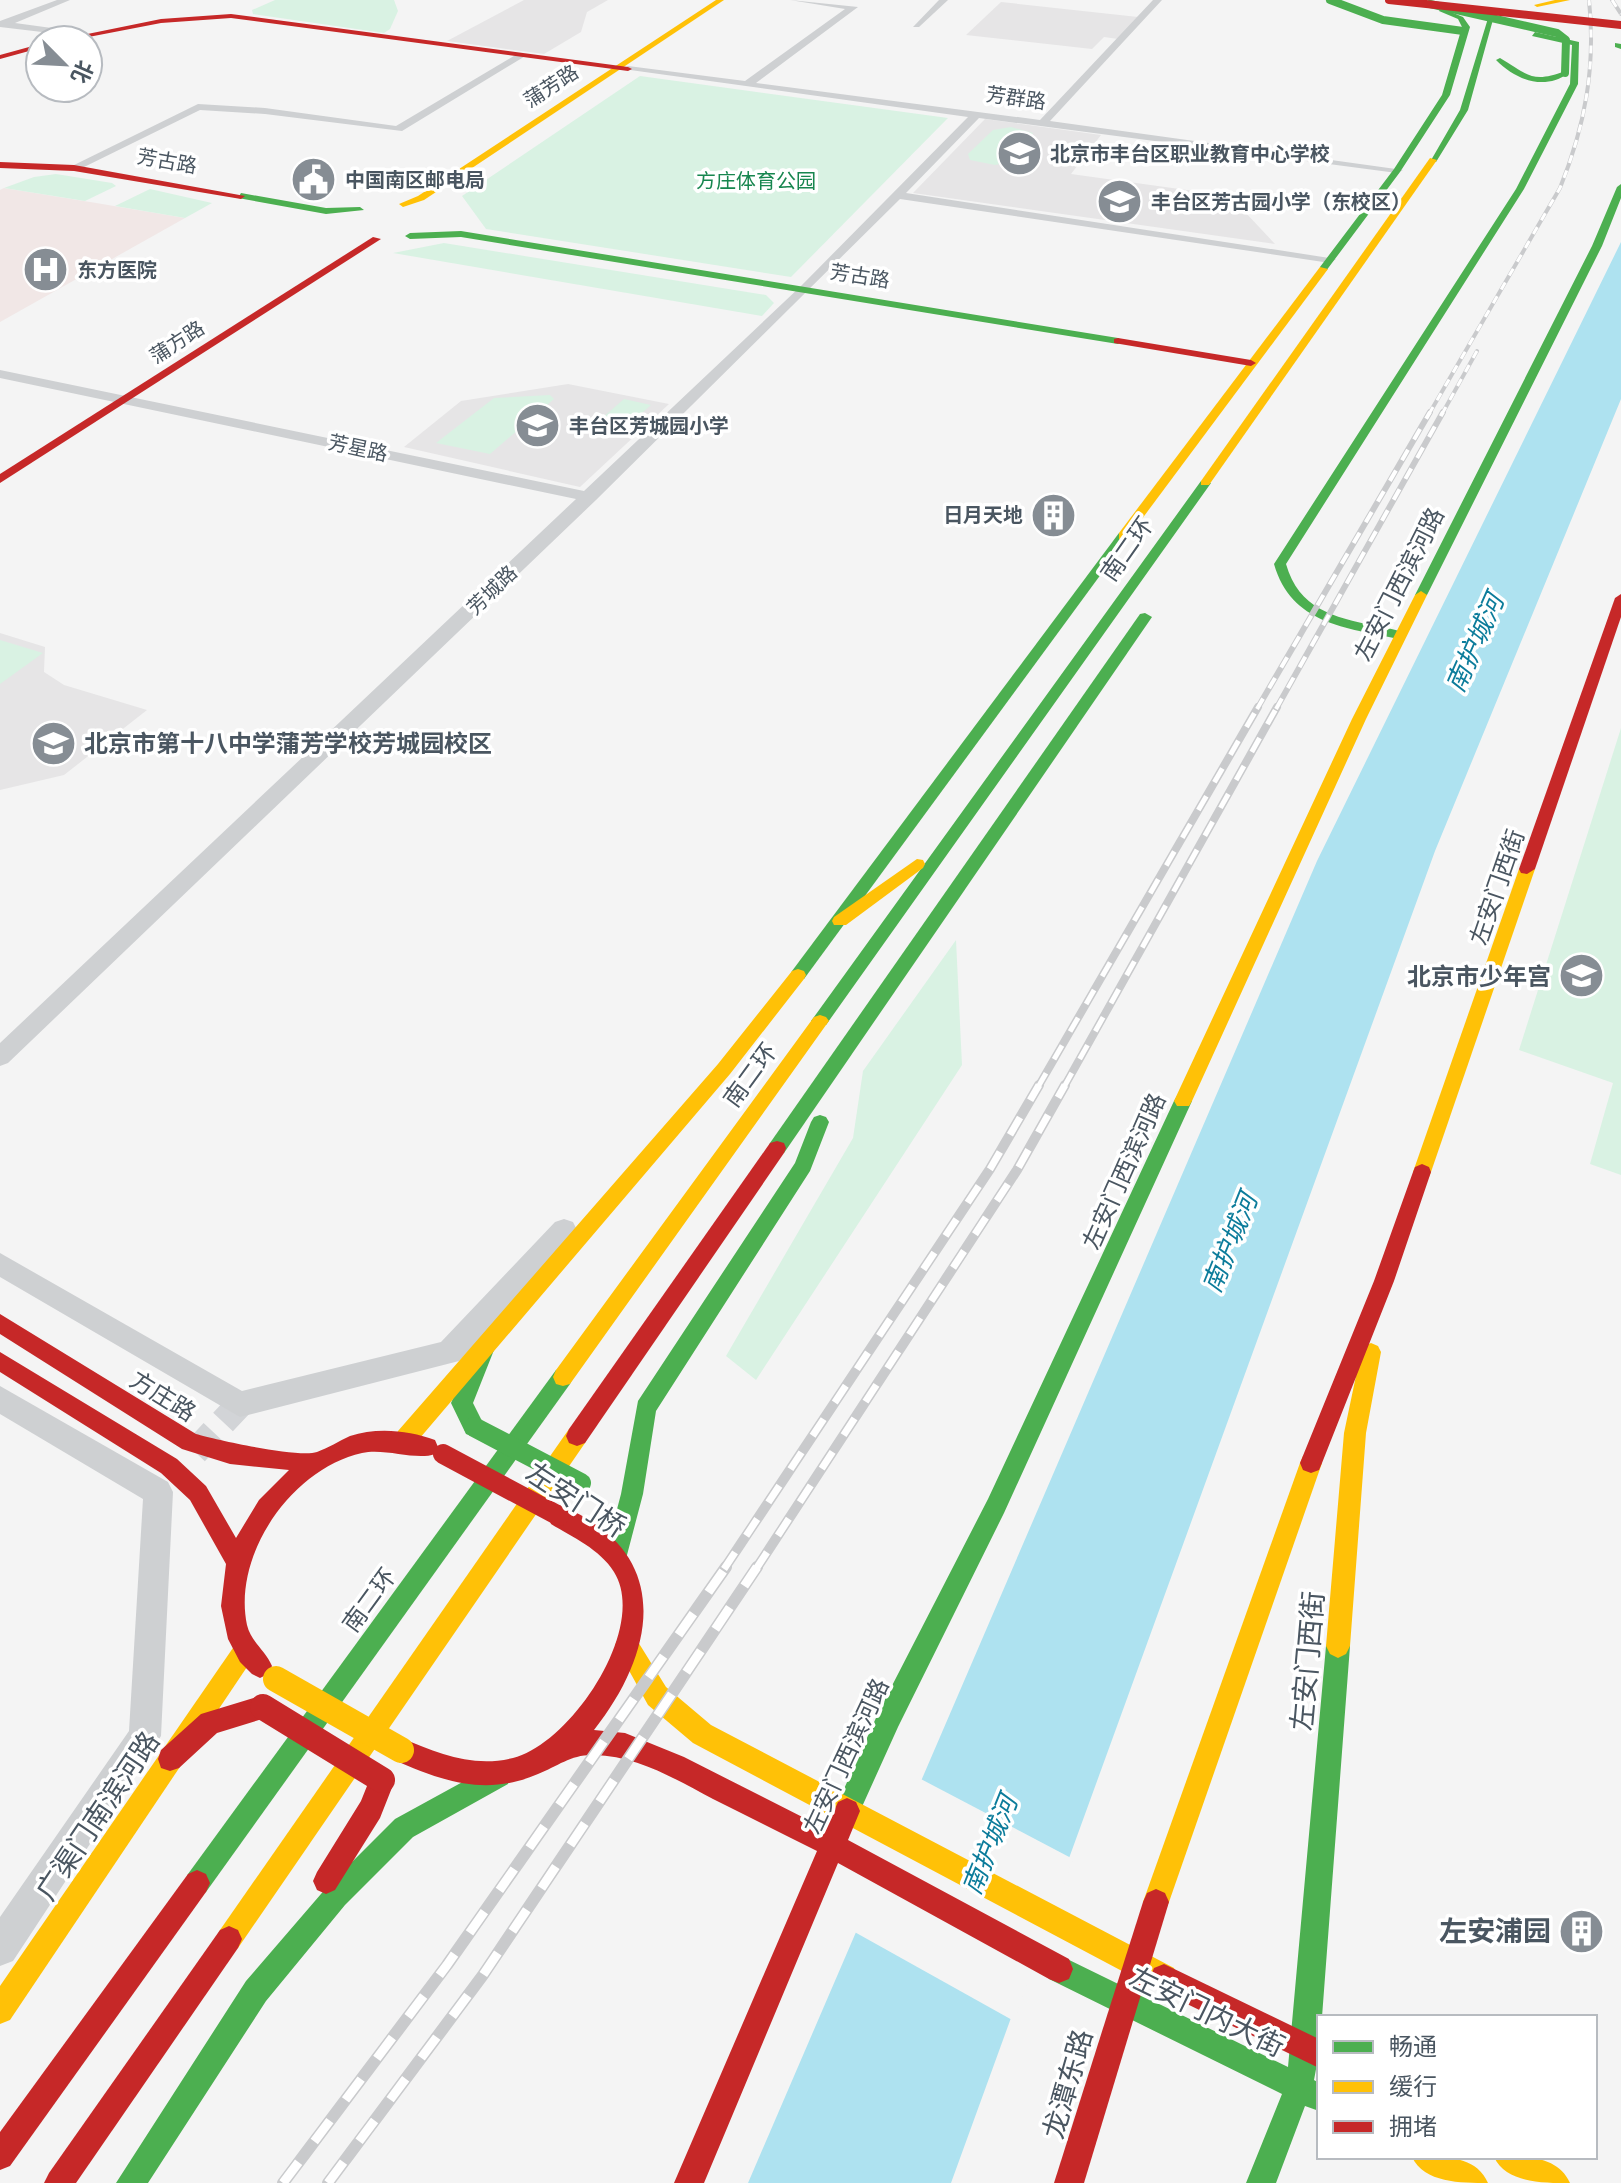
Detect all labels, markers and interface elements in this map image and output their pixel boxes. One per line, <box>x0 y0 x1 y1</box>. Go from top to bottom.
north arrow <box>24 24 104 104</box>
text: 北 <box>66 57 99 87</box>
street label: 蒲芳路 <box>519 60 583 112</box>
street label: 芳群路 <box>985 82 1047 114</box>
school or university icon: 北京市丰台区职业教育中心学校 <box>995 130 1043 178</box>
place label: 北京市丰台区职业教育中心学校 <box>1050 142 1330 166</box>
street label: 芳古路 <box>135 144 199 178</box>
public building icon: 中国南区邮电局 <box>290 156 338 204</box>
place label: 中国南区邮电局 <box>345 168 485 192</box>
park label: 方庄体育公园 <box>696 169 816 193</box>
school or university icon: 丰台区芳古园小学（东校区） <box>1096 178 1144 226</box>
place label: 丰台区芳古园小学（东校区） <box>1151 190 1411 214</box>
hospital icon: 东方医院 <box>22 246 70 294</box>
place label: 东方医院 <box>77 258 157 282</box>
street label: 芳古路 <box>828 259 892 293</box>
street label: 蒲方路 <box>145 316 209 368</box>
school or university icon: 丰台区芳城园小学 <box>514 402 562 450</box>
place label: 丰台区芳城园小学 <box>569 414 729 438</box>
street label: 芳星路 <box>326 430 390 466</box>
building icon: 日月天地 <box>1030 491 1078 539</box>
place label: 日月天地 <box>943 503 1023 527</box>
street label: 左安门西滨河路 <box>1348 503 1450 665</box>
street label: 南二环 <box>1094 511 1160 587</box>
street label: 芳城路 <box>462 561 522 619</box>
water label: 南护城河 <box>1440 585 1512 697</box>
school or university icon: 北京市第十八中学蒲芳学校芳城园校区 <box>29 719 77 767</box>
place label: 北京市第十八中学蒲芳学校芳城园校区 <box>84 729 492 758</box>
street label: 左安门西街 <box>1464 826 1530 948</box>
school or university icon: 北京市少年宫 <box>1558 952 1606 1000</box>
place label: 北京市少年宫 <box>1407 962 1551 991</box>
street label: 南二环 <box>717 1037 783 1113</box>
street label: 左安门西滨河路 <box>1077 1088 1171 1254</box>
water label: 南护城河 <box>1197 1185 1265 1297</box>
street label: 方庄路 <box>125 1365 201 1427</box>
street label: 左安门桥 <box>520 1456 632 1544</box>
street label: 南二环 <box>336 1562 402 1638</box>
street label: 左安门西街 <box>1285 1590 1331 1732</box>
street label: 左安门西滨河路 <box>797 1674 895 1838</box>
street label: 广渠门南滨河路 <box>30 1726 166 1906</box>
water label: 南护城河 <box>957 1787 1025 1899</box>
building icon: 左安浦园 <box>1558 1907 1606 1955</box>
place label: 左安浦园 <box>1439 1915 1551 1948</box>
street label: 左安门内大街 <box>1124 1960 1290 2064</box>
legend <box>1317 2015 1597 2159</box>
street label: 龙潭东路 <box>1037 2026 1099 2142</box>
text: 畅通 <box>1389 2032 1437 2061</box>
text: 缓行 <box>1389 2072 1437 2101</box>
text: 拥堵 <box>1389 2112 1437 2141</box>

